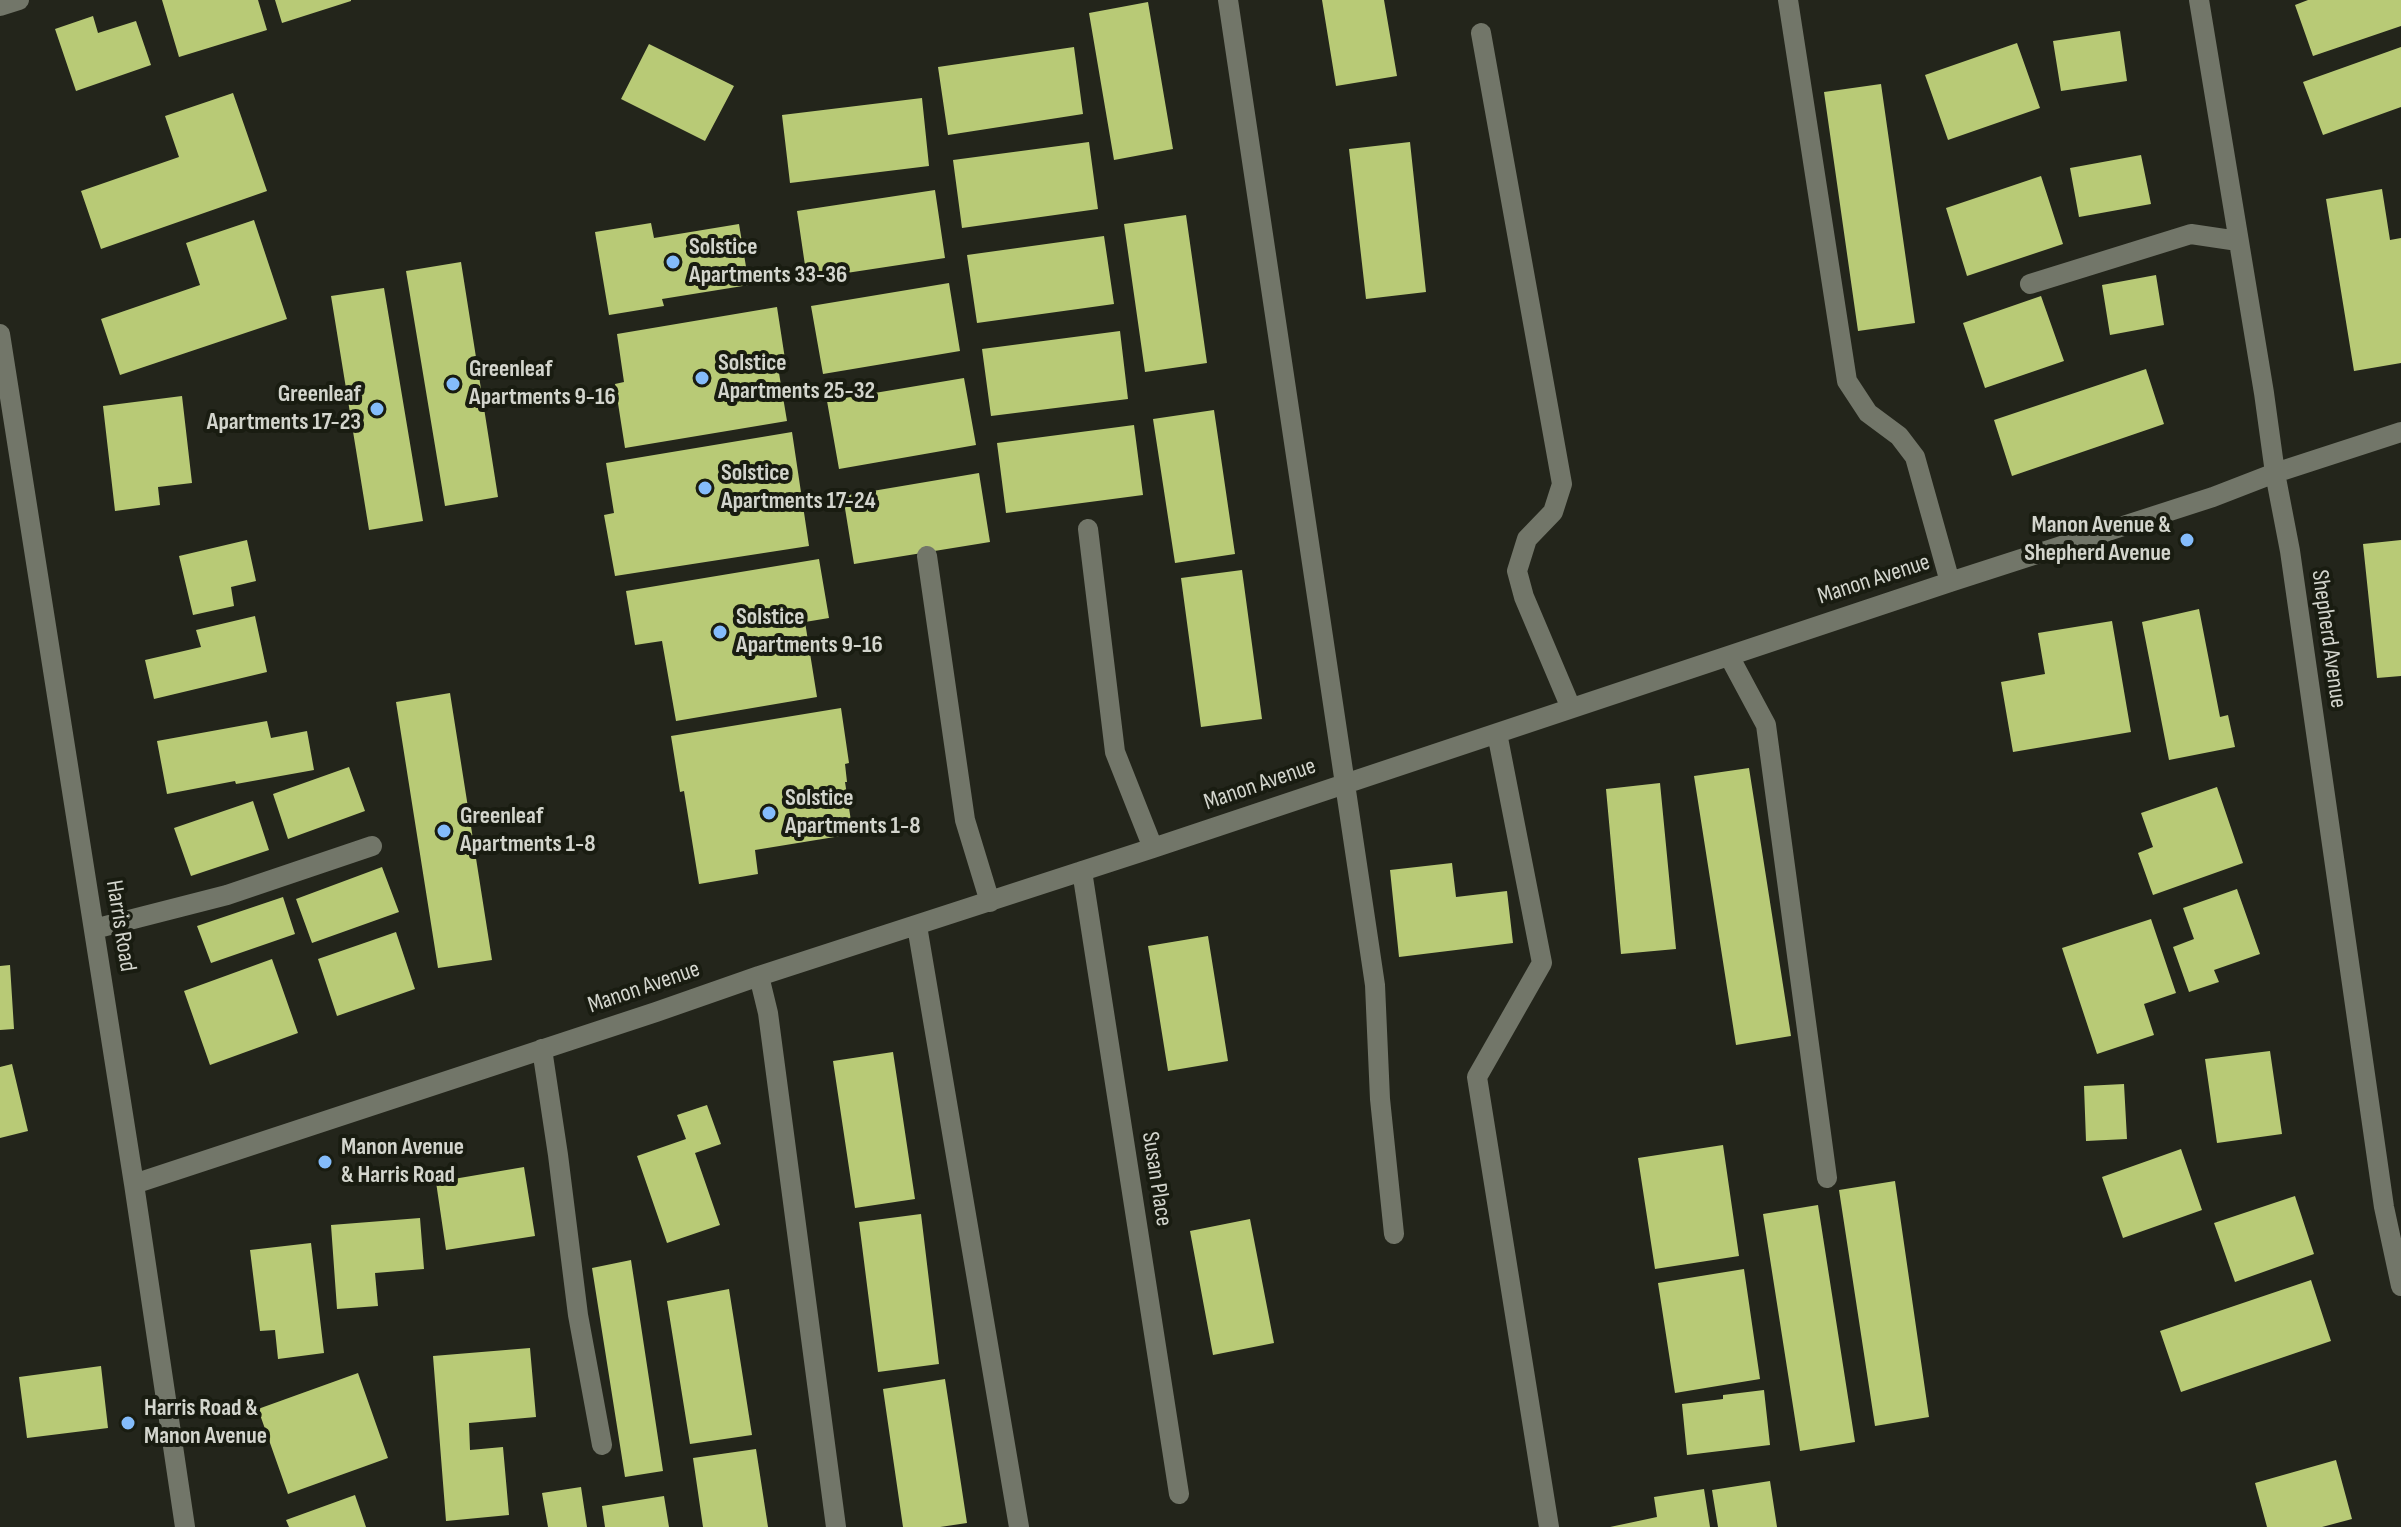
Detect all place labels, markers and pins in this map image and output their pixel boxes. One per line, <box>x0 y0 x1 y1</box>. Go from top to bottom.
place label: Solstice Apartments 33-36 <box>689 234 847 290</box>
marker: Solstice Apartments 33-36 <box>664 253 682 271</box>
place label: Solstice Apartments 25-32 <box>718 350 875 406</box>
place label: Greenleaf Apartments 9-16 <box>469 356 616 412</box>
marker: Solstice Apartments 25-32 <box>693 369 711 387</box>
marker: Greenleaf Apartments 9-16 <box>444 375 462 393</box>
place label: Greenleaf Apartments 17-23 <box>207 381 361 437</box>
marker: Greenleaf Apartments 17-23 <box>368 400 386 418</box>
place label: Solstice Apartments 17-24 <box>721 460 876 516</box>
marker: Solstice Apartments 17-24 <box>696 479 714 497</box>
place label: Manon Avenue & Shepherd Avenue <box>2024 512 2171 568</box>
marker: Manon Avenue & Shepherd Avenue <box>2178 531 2196 549</box>
place label: Solstice Apartments 9-16 <box>736 604 883 660</box>
marker: Solstice Apartments 9-16 <box>711 623 729 641</box>
place label: Solstice Apartments 1-8 <box>785 785 920 841</box>
place label: Greenleaf Apartments 1-8 <box>460 803 595 859</box>
marker: Solstice Apartments 1-8 <box>760 804 778 822</box>
marker: Greenleaf Apartments 1-8 <box>435 822 453 840</box>
place label: Manon Avenue & Harris Road <box>341 1134 464 1190</box>
marker: Manon Avenue & Harris Road <box>316 1153 334 1171</box>
place label: Harris Road & Manon Avenue <box>144 1395 267 1451</box>
marker: Harris Road & Manon Avenue <box>119 1414 137 1432</box>

